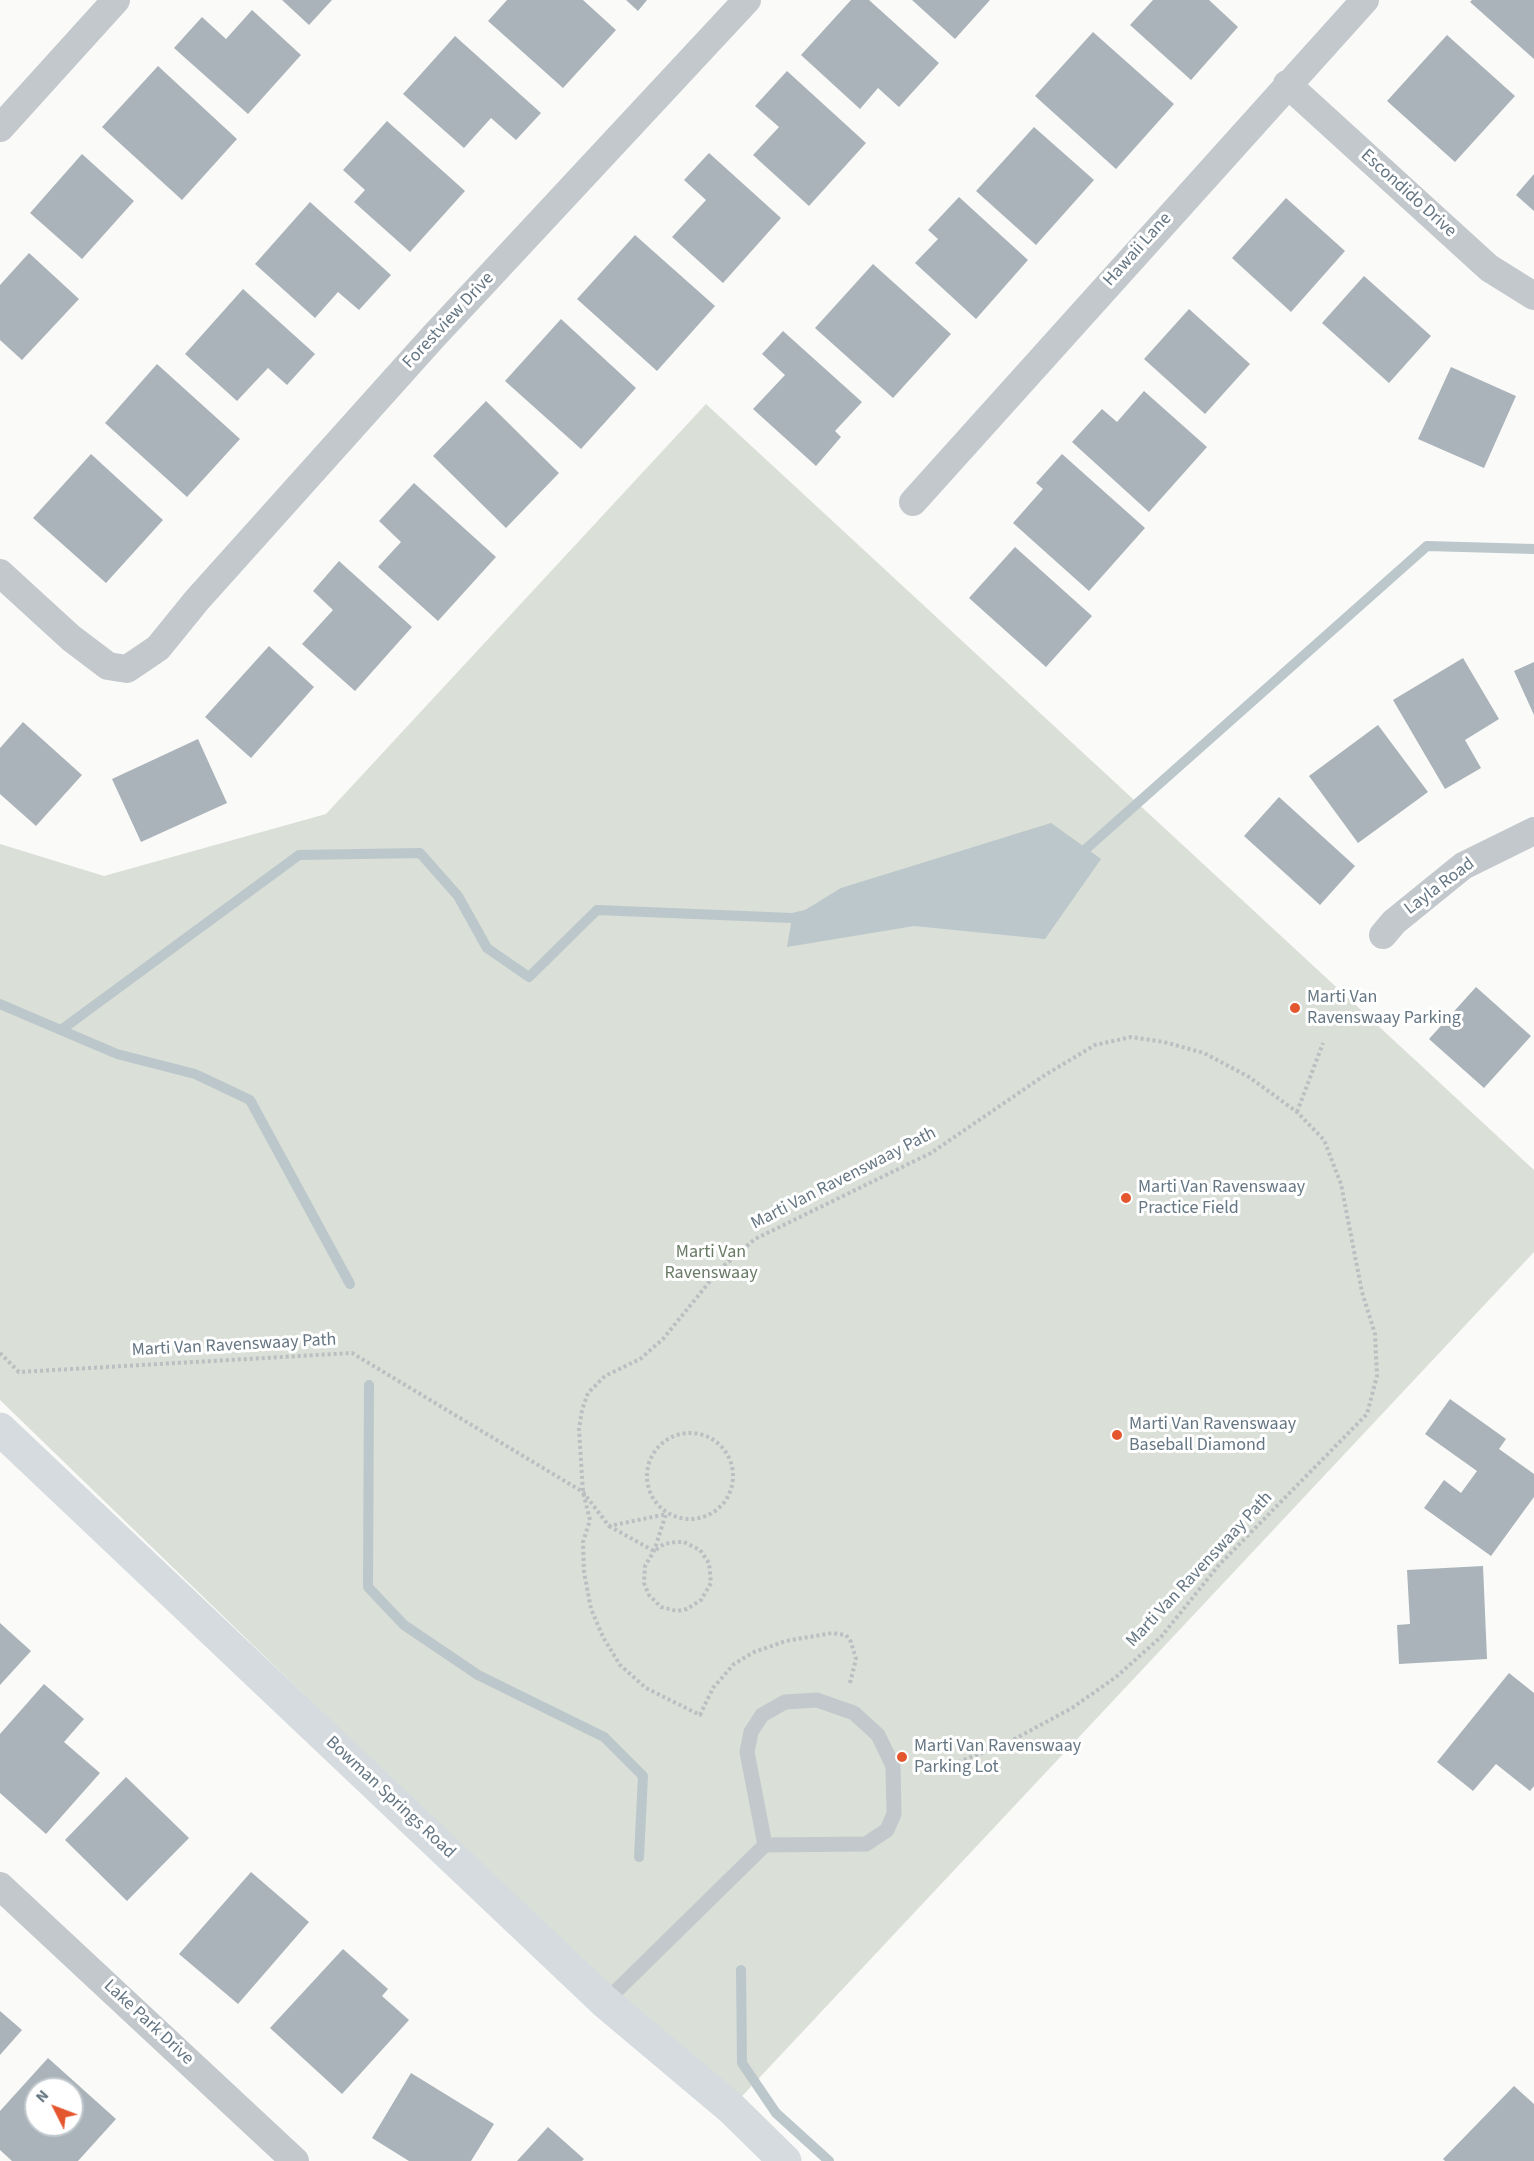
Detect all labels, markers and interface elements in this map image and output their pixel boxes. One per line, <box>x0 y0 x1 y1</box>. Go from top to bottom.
street label: Escondido Drive <box>1356 145 1460 243</box>
street label: Hawaii Lane <box>1099 209 1177 291</box>
street label: Forestview Drive <box>399 268 499 374</box>
street label: Layla Road <box>1401 854 1479 920</box>
place label: Marti Van Ravenswaay Parking <box>1307 987 1461 1030</box>
marker: Marti Van Ravenswaay Parking <box>1288 1001 1302 1015</box>
street label: Marti Van Ravenswaay Path <box>748 1123 940 1235</box>
place label: Marti Van Ravenswaay Practice Field <box>1138 1177 1305 1220</box>
marker: Marti Van Ravenswaay Practice Field <box>1119 1191 1133 1205</box>
park label: Marti Van Ravenswaay <box>664 1242 758 1284</box>
street label: Marti Van Ravenswaay Path <box>131 1330 337 1362</box>
place label: Marti Van Ravenswaay Baseball Diamond <box>1129 1414 1296 1456</box>
marker: Marti Van Ravenswaay Baseball Diamond <box>1110 1428 1124 1442</box>
street label: Marti Van Ravenswaay Path <box>1122 1488 1278 1652</box>
street label: Bowman Springs Road <box>321 1732 459 1864</box>
place label: Marti Van Ravenswaay Parking Lot <box>914 1736 1081 1778</box>
marker: Marti Van Ravenswaay Parking Lot <box>895 1750 909 1764</box>
street label: Lake Park Drive <box>99 1976 197 2070</box>
north arrow <box>24 2077 84 2137</box>
text: N <box>30 2085 54 2108</box>

